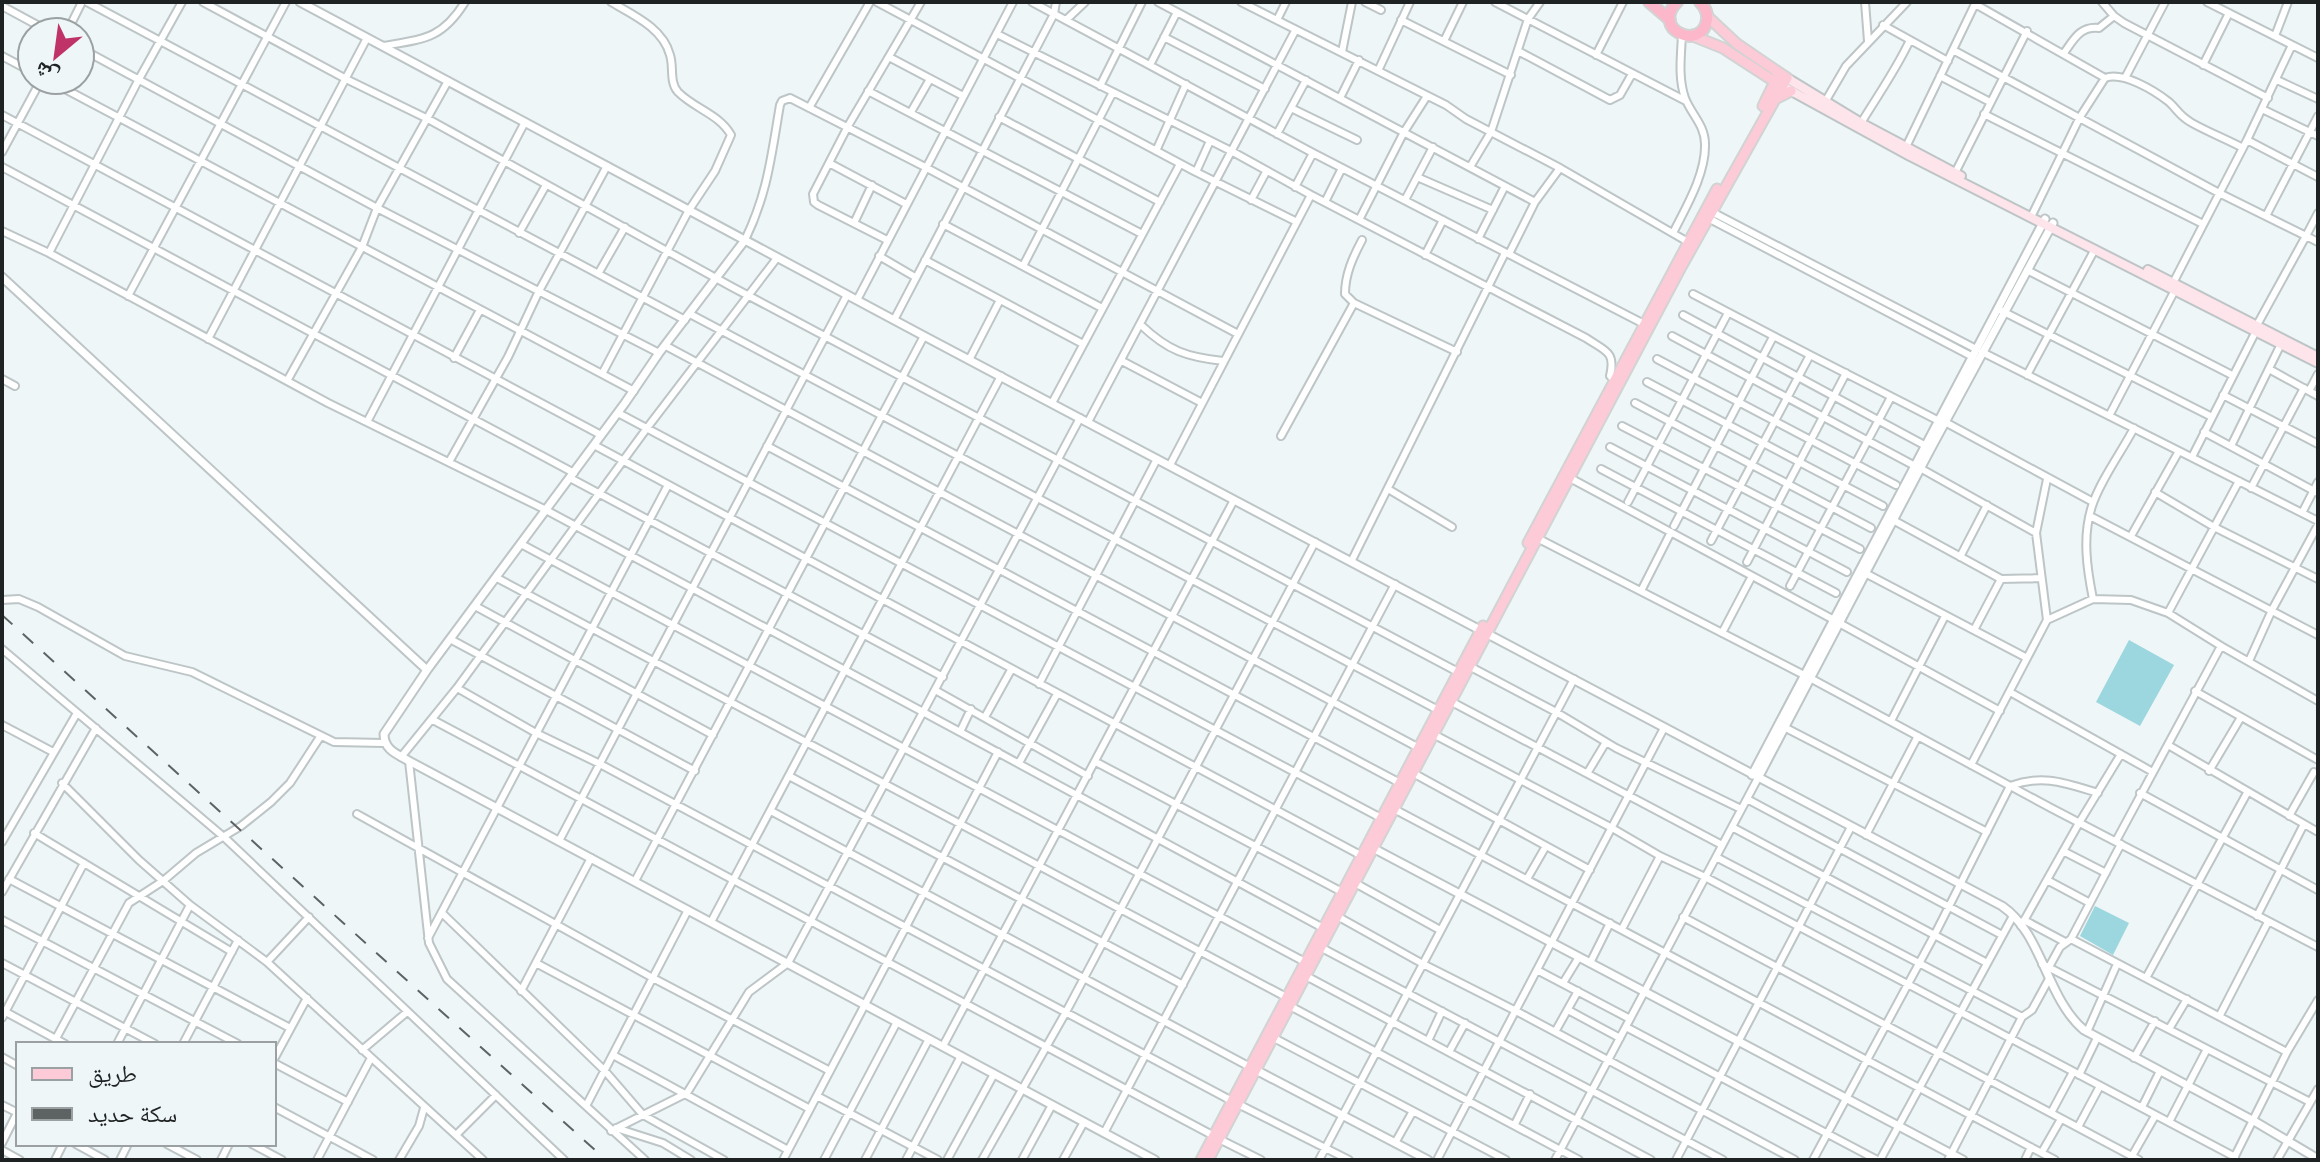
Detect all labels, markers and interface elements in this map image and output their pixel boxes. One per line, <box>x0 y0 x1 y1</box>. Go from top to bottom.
north arrow <box>16 16 96 96</box>
text: ش <box>30 56 63 91</box>
legend <box>16 1042 276 1146</box>
text: طريق <box>88 1059 137 1089</box>
text: سكة حديد <box>88 1099 177 1129</box>

